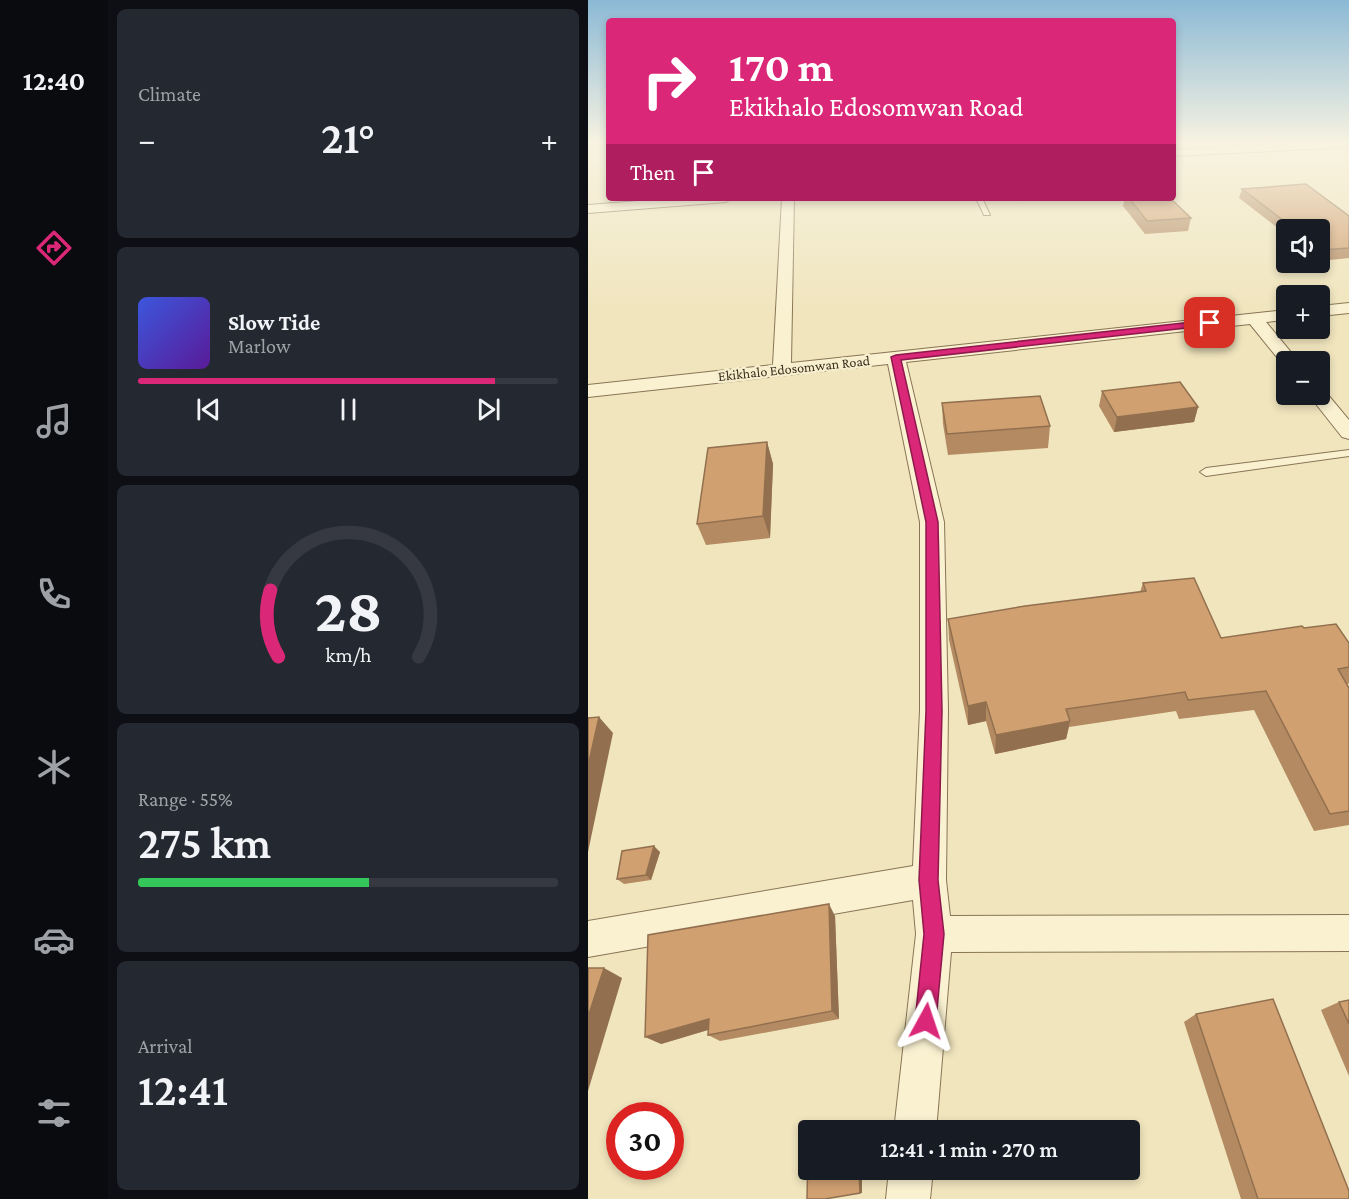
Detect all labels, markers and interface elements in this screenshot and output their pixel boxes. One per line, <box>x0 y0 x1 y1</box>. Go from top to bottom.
icon: right <box>630 42 708 120</box>
text: 170 m <box>729 43 834 90</box>
text: 12:40 <box>23 66 85 96</box>
text: Climate <box>138 83 201 105</box>
text: Ekikhalo Edosomwan Road <box>729 92 1023 122</box>
text: 21° <box>321 113 375 163</box>
text: − <box>138 121 155 158</box>
text: + <box>541 121 558 158</box>
icon: arrive <box>687 156 720 189</box>
text: Then <box>630 160 675 185</box>
map controls <box>1276 219 1330 405</box>
button: sound <box>1276 219 1330 273</box>
icon: directions <box>33 227 75 269</box>
button: + <box>1276 285 1330 339</box>
pin <box>1184 297 1235 348</box>
icon: arrive <box>1193 306 1226 339</box>
text: Slow Tide <box>228 310 320 335</box>
text: Marlow <box>228 335 291 357</box>
button: − <box>1276 351 1330 405</box>
street label: Ekikhalo Edosomwan Road <box>717 352 871 384</box>
icon: previous <box>192 393 225 426</box>
icon: pause <box>332 393 365 426</box>
icon: next <box>472 393 505 426</box>
icon: music <box>33 400 75 442</box>
icon: phone <box>33 573 75 615</box>
text: 28 <box>314 575 382 644</box>
text: km/h <box>325 643 372 667</box>
icon: climate <box>33 746 75 788</box>
text: Range · 55% <box>138 788 233 810</box>
text: 275 km <box>138 818 271 868</box>
icon: car <box>33 919 75 961</box>
position arrow <box>894 989 958 1053</box>
text: Arrival <box>138 1035 192 1057</box>
text: 12:41 <box>138 1065 228 1115</box>
icon: filters <box>33 1092 75 1134</box>
speed limit sign: 30 <box>606 1102 684 1180</box>
text: 12:41 · 1 min · 270 m <box>880 1137 1058 1162</box>

